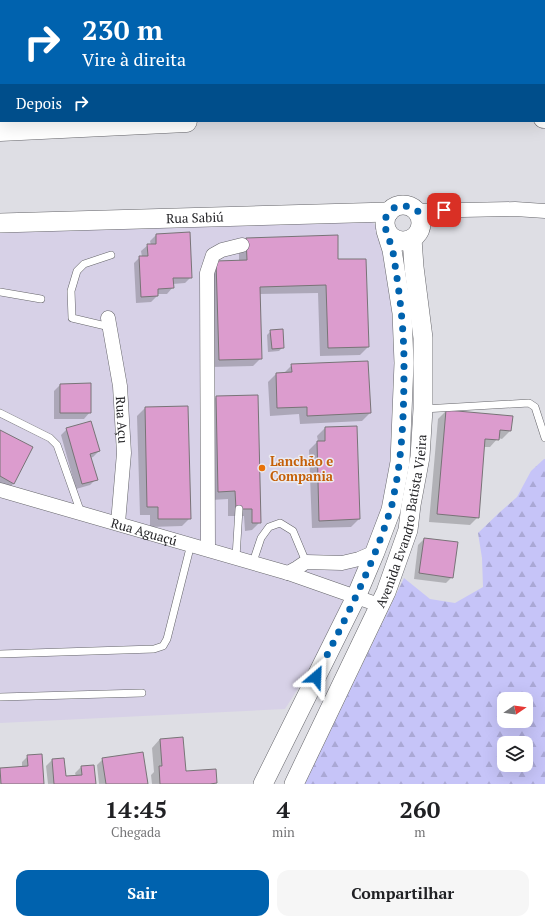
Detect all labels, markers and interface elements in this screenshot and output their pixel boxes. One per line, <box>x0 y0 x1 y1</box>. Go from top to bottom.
text: 230 m <box>82 11 163 48</box>
icon: right <box>16 16 68 68</box>
text: Vire à direita <box>82 47 186 71</box>
icon: right <box>70 92 92 114</box>
text: Depois <box>16 93 62 113</box>
pin <box>427 193 461 227</box>
icon: arrive <box>433 199 455 221</box>
street label: Rua Sabiú <box>166 208 224 227</box>
street label: Rua Açu <box>112 396 132 445</box>
street label: Avenida Evandro Batista Vieira <box>371 433 430 611</box>
place label: Lanchão e Compania <box>270 452 334 485</box>
marker: Lanchão e Compania <box>257 463 267 473</box>
street label: Rua Aguaçú <box>109 513 180 550</box>
position arrow <box>295 656 337 698</box>
north arrow <box>497 692 533 728</box>
map controls <box>497 692 533 772</box>
button: layers <box>497 736 533 772</box>
text: 14:45 <box>105 793 167 825</box>
text: 4 <box>277 793 290 825</box>
text: 260 <box>400 793 440 825</box>
text: Chegada <box>111 823 161 841</box>
text: min <box>272 823 295 841</box>
text: m <box>414 823 426 841</box>
button: Sair <box>16 870 269 916</box>
button: Compartilhar <box>277 870 529 916</box>

